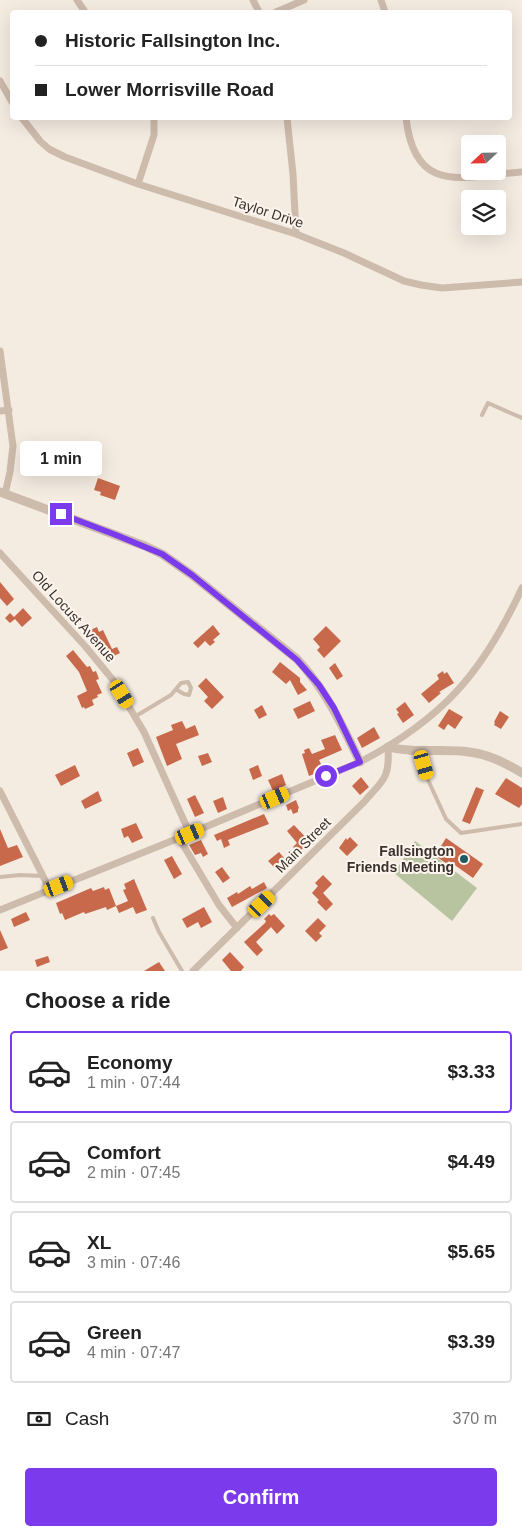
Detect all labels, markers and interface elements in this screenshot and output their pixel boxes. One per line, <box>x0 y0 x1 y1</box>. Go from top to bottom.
text: Historic Fallsington Inc. <box>65 30 280 51</box>
text: Lower Morrisville Road <box>65 79 274 100</box>
north arrow <box>461 135 506 180</box>
map controls <box>461 135 506 235</box>
button: layers <box>461 190 506 235</box>
street label: Taylor Drive <box>230 193 306 231</box>
callout: 1 min <box>20 442 102 476</box>
text: 1 min <box>40 450 82 467</box>
route end <box>50 503 72 525</box>
street label: Old Locust Avenue <box>29 567 119 665</box>
car <box>107 677 136 711</box>
car <box>412 749 435 781</box>
route start <box>315 765 337 787</box>
car <box>258 785 291 811</box>
street label: Main Street <box>272 814 334 876</box>
car <box>173 821 206 847</box>
place label: Fallsington Friends Meeting <box>347 843 454 875</box>
marker: Fallsington Friends Meeting <box>458 853 470 865</box>
car <box>42 874 75 898</box>
car <box>246 888 277 920</box>
text: Choose a ride <box>25 988 170 1013</box>
icon: car <box>27 1050 72 1095</box>
text: Economy <box>87 1052 173 1073</box>
text: $3.33 <box>447 1061 495 1082</box>
text: 1 min · 07:44 <box>87 1074 180 1091</box>
icon: car <box>27 1140 72 1185</box>
text: Comfort <box>87 1142 161 1163</box>
text: $4.49 <box>447 1151 495 1172</box>
text: 2 min · 07:45 <box>87 1164 180 1181</box>
icon: car <box>27 1230 72 1275</box>
text: XL <box>87 1232 111 1253</box>
text: $5.65 <box>447 1241 495 1262</box>
text: 3 min · 07:46 <box>87 1254 180 1271</box>
icon: car <box>27 1320 72 1365</box>
text: Green <box>87 1322 142 1343</box>
text: $3.39 <box>447 1331 495 1352</box>
text: 4 min · 07:47 <box>87 1344 180 1361</box>
icon: cash <box>25 1405 53 1433</box>
text: Cash <box>65 1408 109 1429</box>
text: 370 m <box>453 1410 497 1427</box>
button: Confirm <box>25 1468 497 1526</box>

